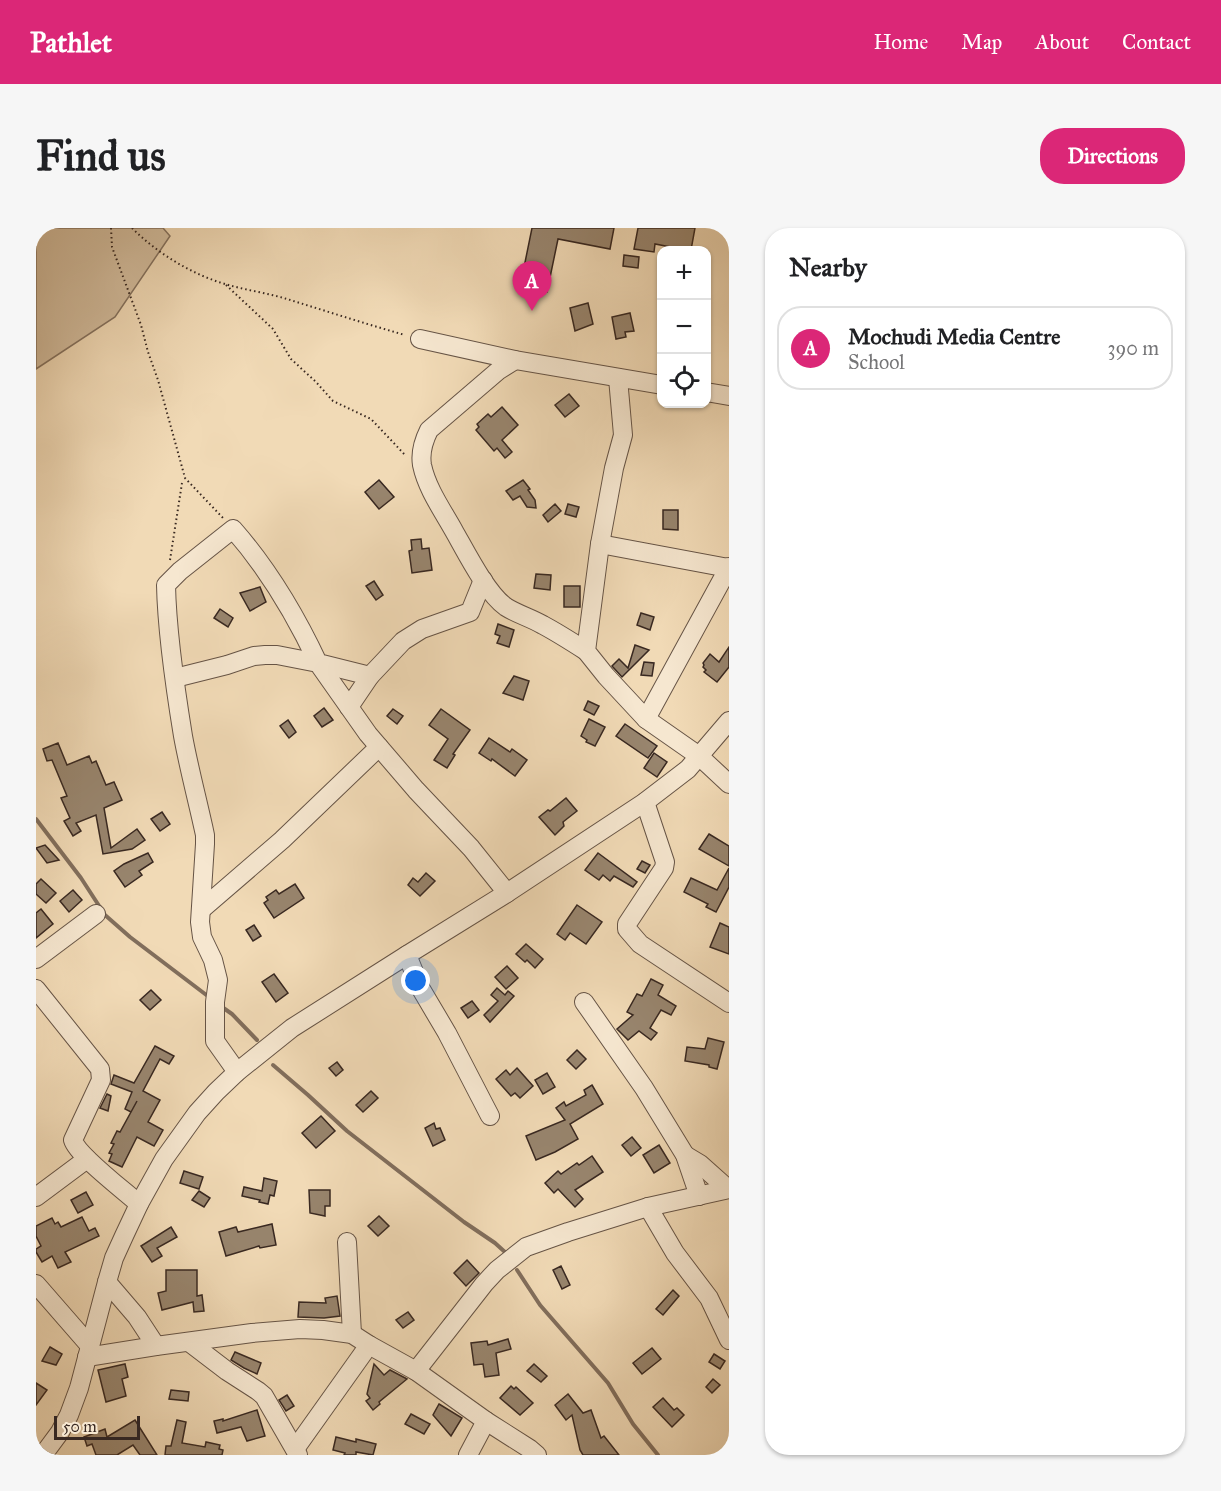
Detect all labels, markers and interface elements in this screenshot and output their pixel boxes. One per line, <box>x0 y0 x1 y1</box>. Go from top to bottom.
text: Pathlet <box>30 25 112 60</box>
text: Home <box>873 29 928 55</box>
text: Map <box>961 29 1002 55</box>
text: About <box>1035 29 1089 55</box>
text: Contact <box>1122 29 1191 55</box>
button: Directions <box>1040 128 1185 184</box>
text: Find us <box>36 130 166 182</box>
map controls <box>657 246 711 408</box>
button: + <box>657 246 711 300</box>
text: Nearby <box>789 251 867 283</box>
pin: A <box>512 262 552 311</box>
button: − <box>657 300 711 354</box>
text: Mochudi Media Centre <box>848 323 1060 350</box>
text: A <box>804 336 817 360</box>
text: 390 m <box>1108 336 1159 360</box>
text: School <box>848 350 905 374</box>
button: locate <box>657 354 711 408</box>
your location <box>401 966 430 995</box>
scale bar <box>54 1413 140 1440</box>
text: 50 m <box>63 1417 97 1436</box>

